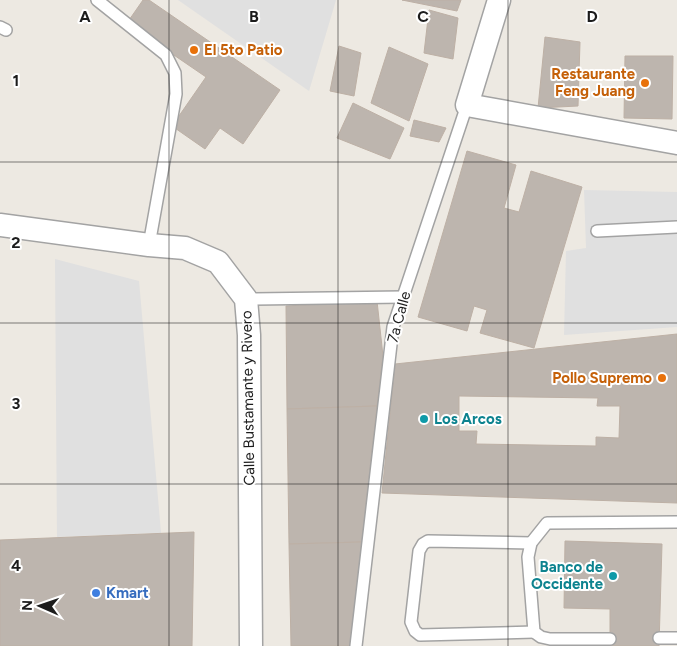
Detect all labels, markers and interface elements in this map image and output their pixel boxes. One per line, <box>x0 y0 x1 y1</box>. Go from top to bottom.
text: A <box>79 7 91 26</box>
text: B <box>249 7 259 26</box>
text: C <box>417 7 429 26</box>
text: D <box>586 7 598 26</box>
place label: El 5to Patio <box>204 41 283 59</box>
marker: El 5to Patio <box>188 44 200 56</box>
place label: Restaurante Feng Juang <box>551 65 636 100</box>
text: 1 <box>13 71 19 90</box>
marker: Restaurante Feng Juang <box>639 77 651 89</box>
text: 2 <box>11 233 21 252</box>
street label: 7a Calle <box>383 289 415 345</box>
street label: Calle Bustamante y Rivero <box>237 310 259 486</box>
place label: Pollo Supremo <box>552 369 652 387</box>
marker: Pollo Supremo <box>656 372 668 384</box>
text: 3 <box>12 394 21 413</box>
place label: Los Arcos <box>434 410 502 428</box>
marker: Los Arcos <box>418 413 430 425</box>
text: 4 <box>11 556 21 575</box>
place label: Banco de Occidente <box>531 558 604 593</box>
marker: Banco de Occidente <box>607 570 619 582</box>
north arrow <box>15 581 65 631</box>
place label: Kmart <box>106 584 149 602</box>
marker: Kmart <box>90 587 102 599</box>
text: N <box>19 600 36 611</box>

